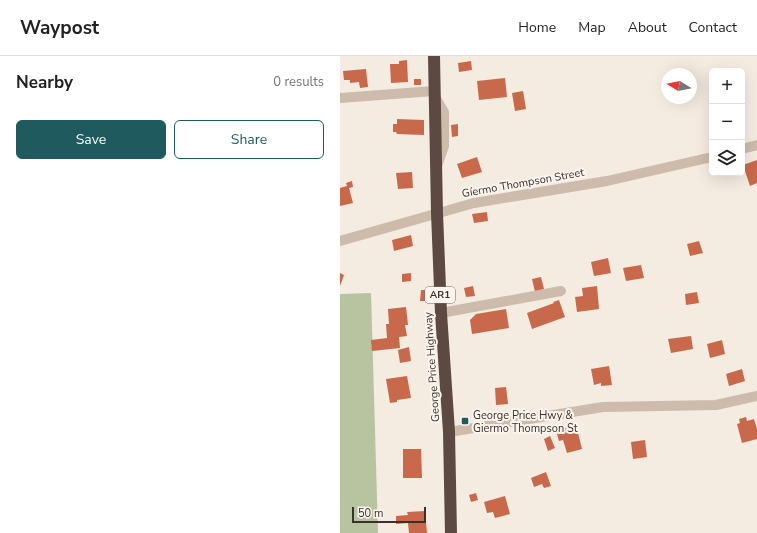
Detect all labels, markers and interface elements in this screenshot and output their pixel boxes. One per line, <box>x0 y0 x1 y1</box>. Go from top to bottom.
text: Waypost <box>20 15 99 41</box>
text: Home <box>518 18 556 37</box>
text: Map <box>578 18 606 37</box>
text: About <box>628 18 667 37</box>
text: Contact <box>689 18 737 37</box>
north arrow <box>661 68 697 104</box>
map controls <box>709 68 745 176</box>
button: + <box>709 68 745 104</box>
text: Nearby <box>16 71 73 94</box>
text: 0 results <box>273 73 324 91</box>
button: − <box>709 104 745 140</box>
button: Save <box>16 120 166 159</box>
button: Share <box>174 120 324 159</box>
button: layers <box>709 140 745 176</box>
street label: Gíermo Thompson Street <box>461 165 586 201</box>
road number: AR1 <box>425 287 455 303</box>
street label: George Price Highway <box>421 311 443 422</box>
place label: George Price Hwy & Giermo Thompson St <box>473 408 578 436</box>
marker: George Price Hwy & Giermo Thompson St <box>460 416 470 426</box>
scale bar <box>352 505 426 524</box>
text: 50 m <box>358 506 383 521</box>

